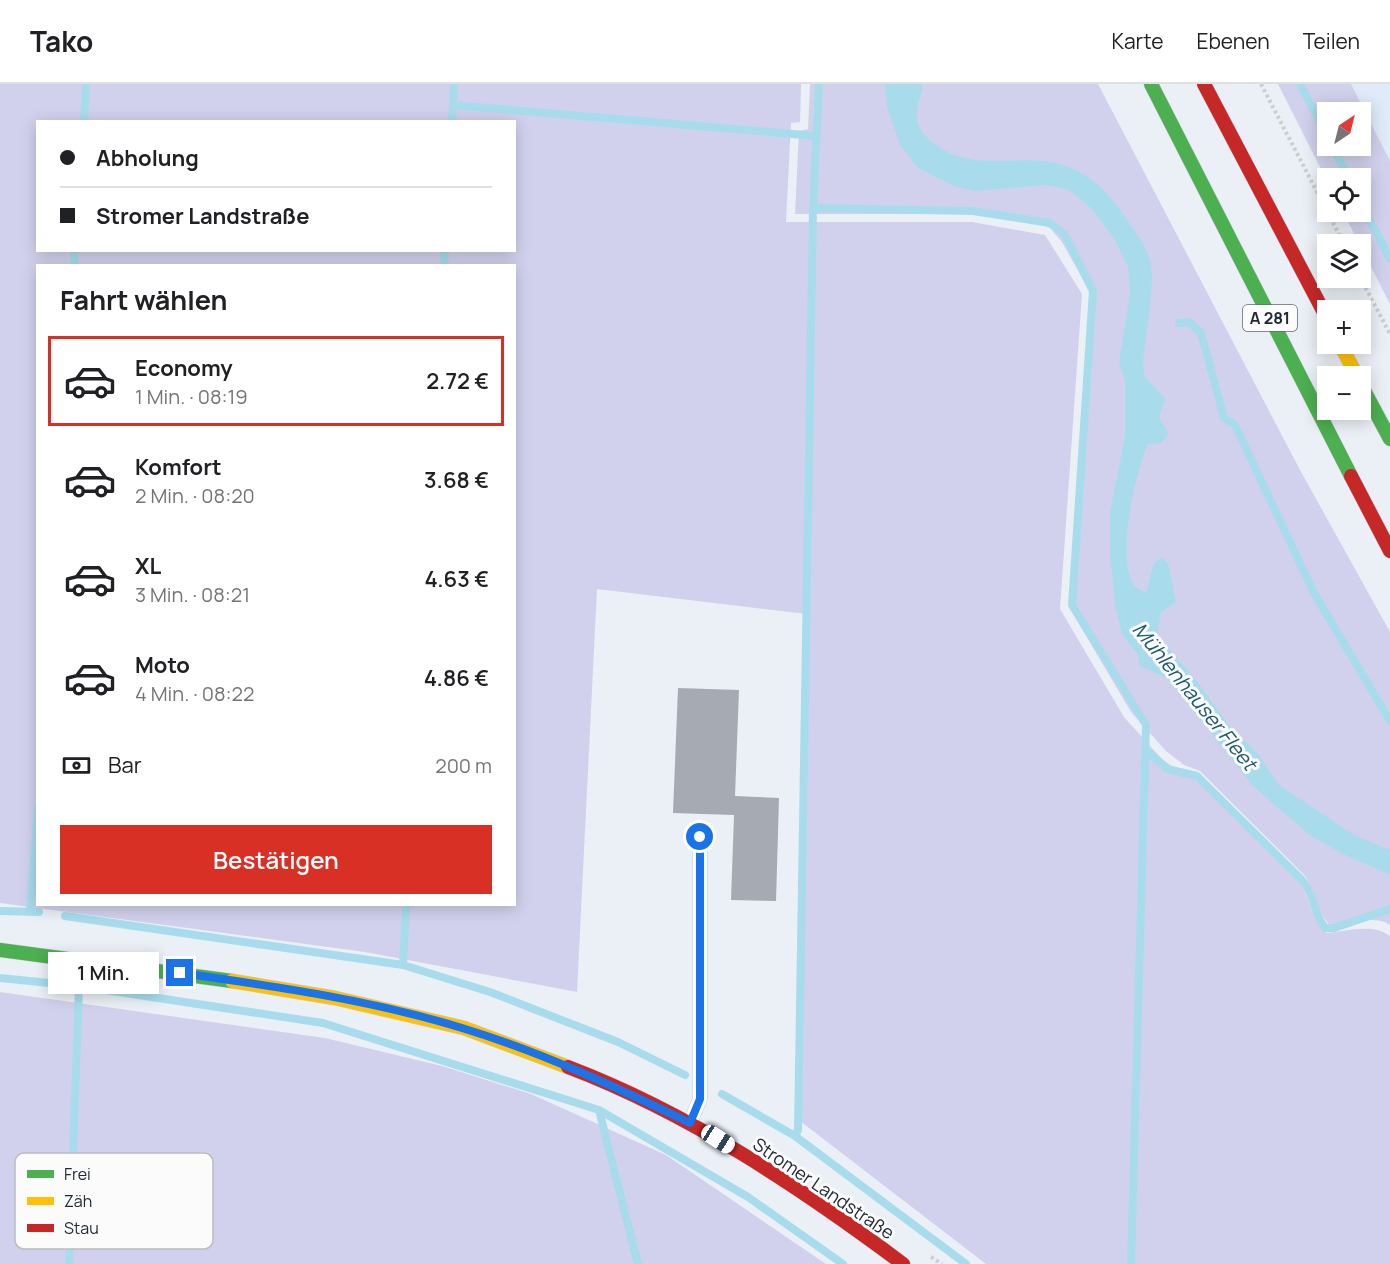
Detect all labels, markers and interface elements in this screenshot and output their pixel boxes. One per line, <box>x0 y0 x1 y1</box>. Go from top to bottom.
text: Tako <box>30 22 93 60</box>
text: Karte <box>1111 27 1163 55</box>
text: Ebenen <box>1196 27 1270 55</box>
text: Teilen <box>1303 27 1360 55</box>
north arrow <box>1317 102 1371 156</box>
map controls <box>1317 102 1371 420</box>
text: Abholung <box>96 143 199 173</box>
button: locate <box>1317 168 1371 222</box>
text: Stromer Landstraße <box>96 201 310 231</box>
button: layers <box>1317 234 1371 288</box>
text: Fahrt wählen <box>60 281 228 318</box>
button: + <box>1317 300 1371 354</box>
road number: A 281 <box>1243 305 1297 331</box>
text: Economy <box>135 353 233 383</box>
icon: car <box>63 354 117 408</box>
text: 2.72 € <box>426 366 489 396</box>
button: − <box>1317 366 1371 420</box>
text: 1 Min. · 08:19 <box>135 383 248 410</box>
text: Komfort <box>135 452 222 482</box>
icon: car <box>63 453 117 507</box>
text: 3.68 € <box>424 465 489 495</box>
text: 2 Min. · 08:20 <box>135 482 255 509</box>
text: XL <box>135 551 161 581</box>
icon: car <box>63 552 117 606</box>
text: 4.63 € <box>424 564 489 594</box>
text: 3 Min. · 08:21 <box>135 581 250 608</box>
water label: Mühlenhauser Fleet <box>1127 616 1264 777</box>
text: Moto <box>135 650 190 680</box>
icon: car <box>63 651 117 705</box>
text: 4.86 € <box>424 663 489 693</box>
text: 4 Min. · 08:22 <box>135 680 254 707</box>
icon: cash <box>60 749 93 782</box>
text: Bar <box>108 750 142 780</box>
text: 200 m <box>435 752 492 779</box>
route start <box>686 823 713 850</box>
button: Bestätigen <box>60 825 492 894</box>
callout: 1 Min. <box>48 952 159 994</box>
text: 1 Min. <box>77 959 130 986</box>
route end <box>166 959 193 986</box>
car <box>698 1122 738 1156</box>
street label: Stromer Landstraße <box>749 1132 899 1244</box>
legend <box>15 1153 213 1249</box>
text: Frei <box>64 1163 91 1185</box>
text: Zäh <box>64 1190 92 1212</box>
text: Stau <box>64 1217 99 1239</box>

